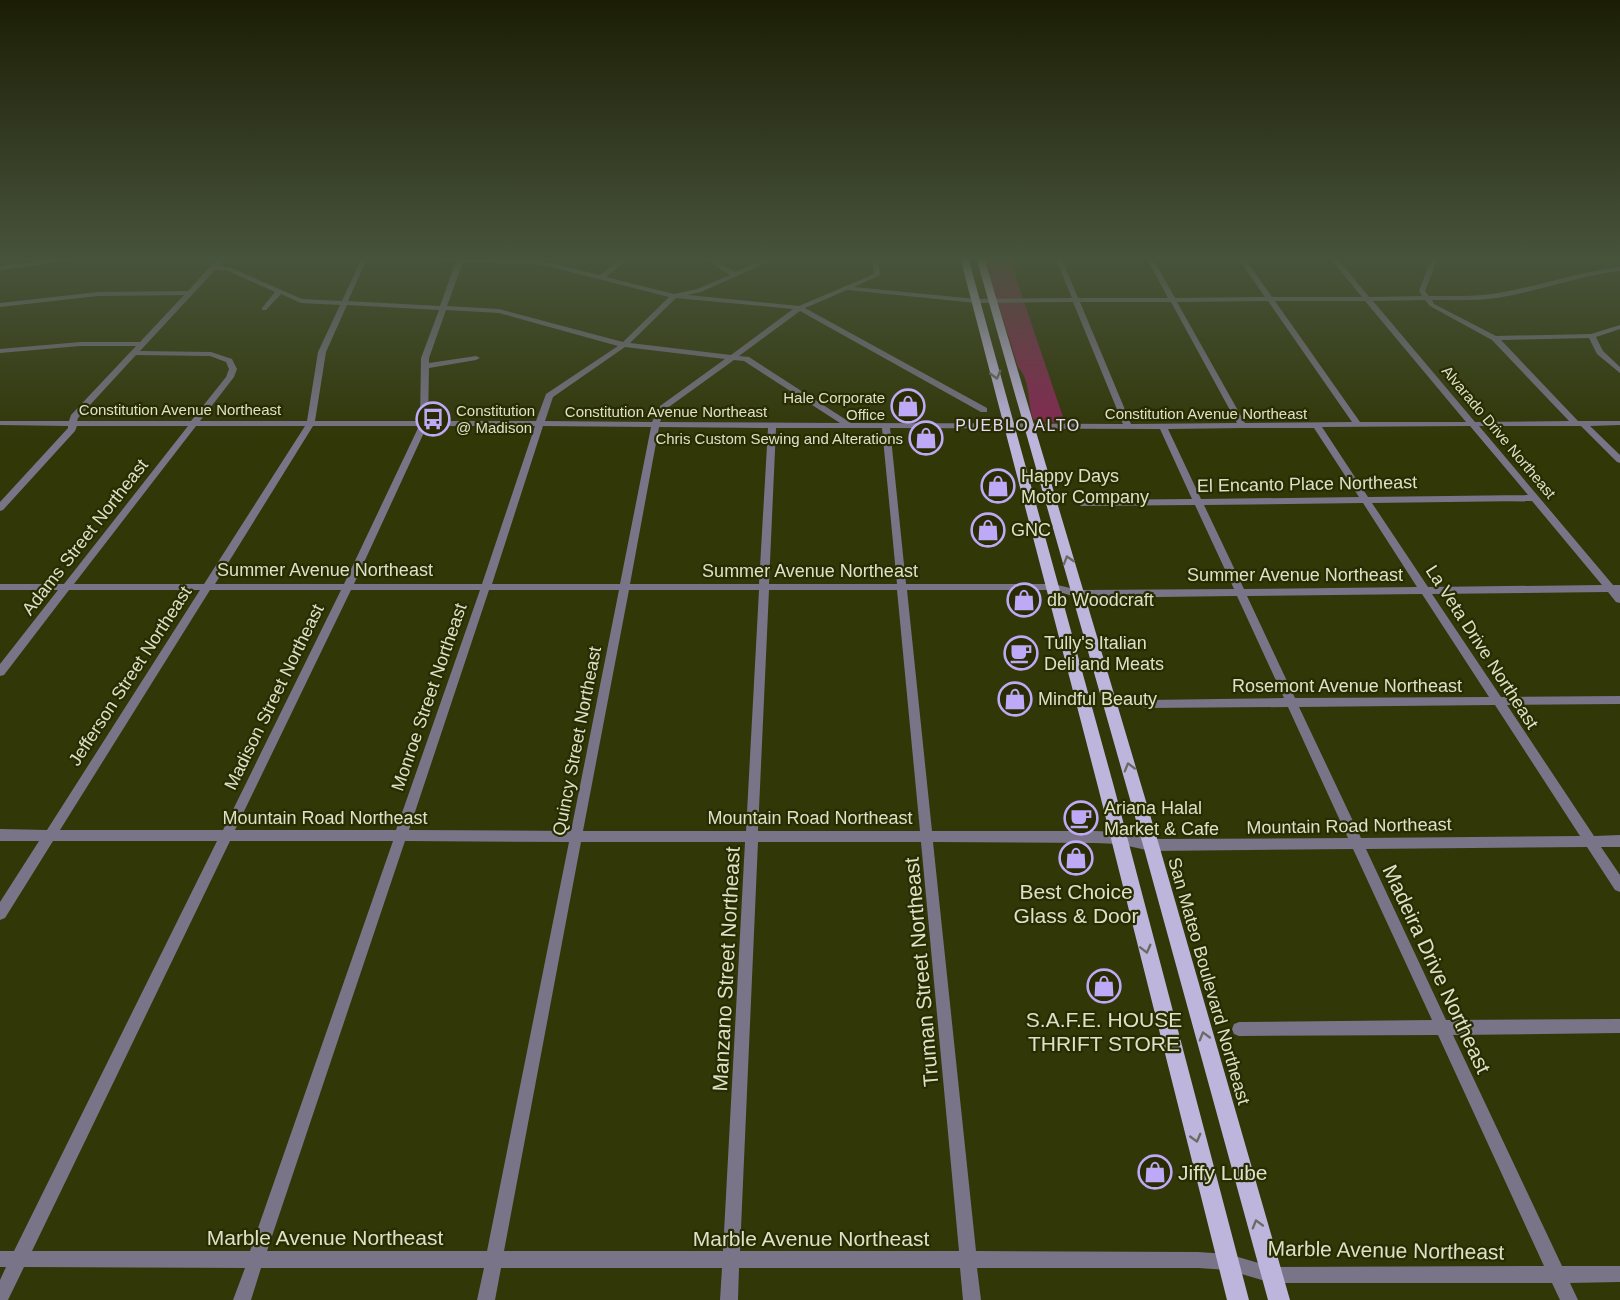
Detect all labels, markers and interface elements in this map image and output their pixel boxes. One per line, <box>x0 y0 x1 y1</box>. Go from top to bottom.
street label: Alvarado Drive Northeast <box>1439 362 1560 502</box>
one-way arrow <box>989 369 1001 380</box>
shop icon: Hale Corporate Office <box>890 388 926 424</box>
place label: Hale Corporate Office <box>783 389 885 423</box>
street label: Constitution Avenue Northeast <box>79 401 282 418</box>
bus stop icon: Constitution @ Madison <box>415 401 451 437</box>
place label: Constitution @ Madison <box>456 402 535 436</box>
street label: Constitution Avenue Northeast <box>565 403 768 420</box>
street label: Constitution Avenue Northeast <box>1105 405 1308 422</box>
district label: PUEBLO ALTO <box>955 417 1081 434</box>
shop icon: Chris Custom Sewing and Alterations <box>908 420 944 456</box>
place label: Chris Custom Sewing and Alterations <box>655 430 903 447</box>
street label: Adams Street Northeast <box>18 455 152 619</box>
place label: Happy Days Motor Company <box>1021 466 1149 507</box>
shop icon: Happy Days Motor Company <box>980 468 1016 504</box>
street label: El Encanto Place Northeast <box>1197 472 1417 496</box>
shop icon: GNC <box>970 512 1006 548</box>
place label: GNC <box>1011 520 1051 540</box>
one-way arrow <box>1063 555 1075 566</box>
street label: Summer Avenue Northeast <box>217 560 433 580</box>
street label: Summer Avenue Northeast <box>702 561 918 581</box>
street label: La Veta Drive Northeast <box>1422 561 1542 733</box>
street label: Summer Avenue Northeast <box>1187 565 1403 585</box>
shop icon: db Woodcraft <box>1006 582 1042 618</box>
street label: Jefferson Street Northeast <box>64 583 196 769</box>
place label: db Woodcraft <box>1047 590 1154 610</box>
street label: Madison Street Northeast <box>220 601 328 793</box>
street label: Monroe Street Northeast <box>387 601 471 793</box>
place label: Tully's Italian Deli and Meats <box>1044 633 1164 674</box>
cafe icon: Tully's Italian Deli and Meats <box>1003 635 1039 671</box>
street label: Quincy Street Northeast <box>549 645 605 837</box>
street label: Rosemont Avenue Northeast <box>1232 676 1462 696</box>
shop icon: Mindful Beauty <box>997 681 1033 717</box>
place label: Mindful Beauty <box>1038 689 1157 709</box>
one-way arrow <box>1124 762 1136 773</box>
place label: Ariana Halal Market & Cafe <box>1104 798 1219 839</box>
cafe icon: Ariana Halal Market & Cafe <box>1063 800 1099 836</box>
street label: Mountain Road Northeast <box>222 808 428 828</box>
street label: Mountain Road Northeast <box>707 808 913 828</box>
street label: Mountain Road Northeast <box>1246 814 1452 838</box>
shop icon: Best Choice Glass & Door <box>1058 840 1094 876</box>
street label: Manzano Street Northeast <box>708 846 744 1092</box>
street label: San Mateo Boulevard Northeast <box>1164 855 1254 1107</box>
street label: Truman Street Northeast <box>899 856 942 1088</box>
street label: Madeira Drive Northeast <box>1378 861 1496 1077</box>
place label: Best Choice Glass & Door <box>1014 880 1138 927</box>
one-way arrow <box>1139 944 1152 954</box>
shop icon: S.A.F.E. HOUSE THRIFT STORE <box>1086 968 1122 1004</box>
place label: S.A.F.E. HOUSE THRIFT STORE <box>1026 1008 1182 1055</box>
one-way arrow <box>1198 1031 1211 1041</box>
one-way arrow <box>1188 1133 1201 1143</box>
shop icon: Jiffy Lube <box>1137 1154 1173 1190</box>
place label: Jiffy Lube <box>1178 1161 1268 1184</box>
one-way arrow <box>1252 1219 1264 1229</box>
street label: Marble Avenue Northeast <box>207 1226 443 1249</box>
street label: Marble Avenue Northeast <box>693 1227 929 1250</box>
street label: Marble Avenue Northeast <box>1268 1236 1505 1264</box>

